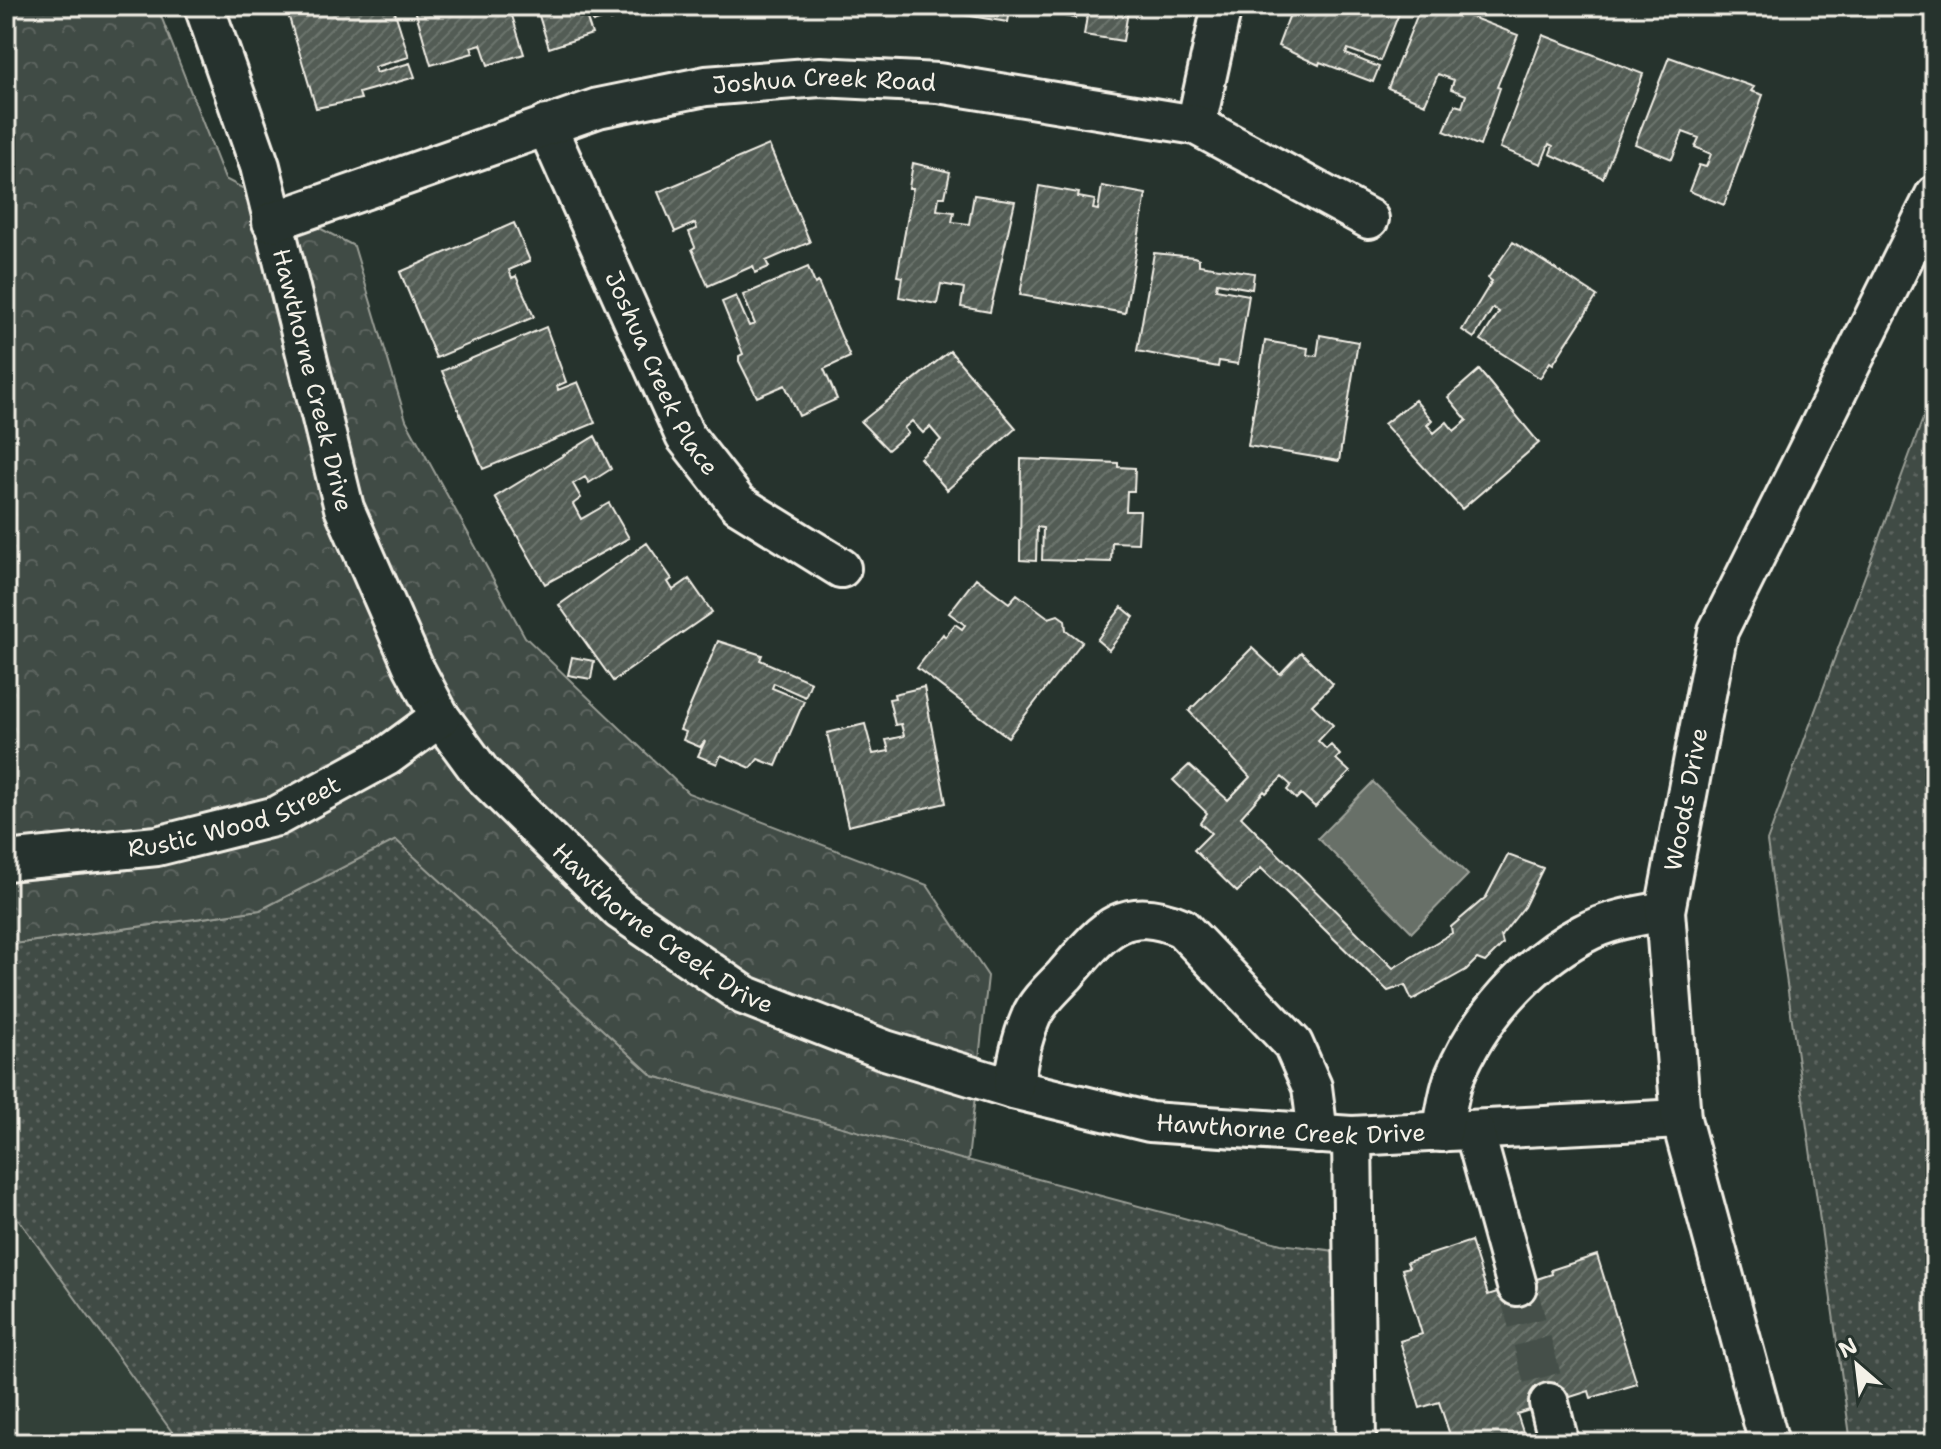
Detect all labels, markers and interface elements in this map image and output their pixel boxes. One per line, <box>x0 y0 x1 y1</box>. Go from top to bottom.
street label: Joshua Creek Road <box>711 61 937 101</box>
street label: Hawthorne Creek Drive <box>265 245 360 515</box>
street label: Joshua Creek Place <box>597 266 726 482</box>
street label: Woods Drive <box>1657 725 1715 874</box>
street label: Rustic Wood Street <box>126 768 346 865</box>
street label: Hawthorne Creek Drive <box>545 836 778 1021</box>
street label: Hawthorne Creek Drive <box>1155 1106 1426 1152</box>
north arrow <box>1817 1325 1897 1405</box>
text: N <box>1833 1331 1862 1365</box>

